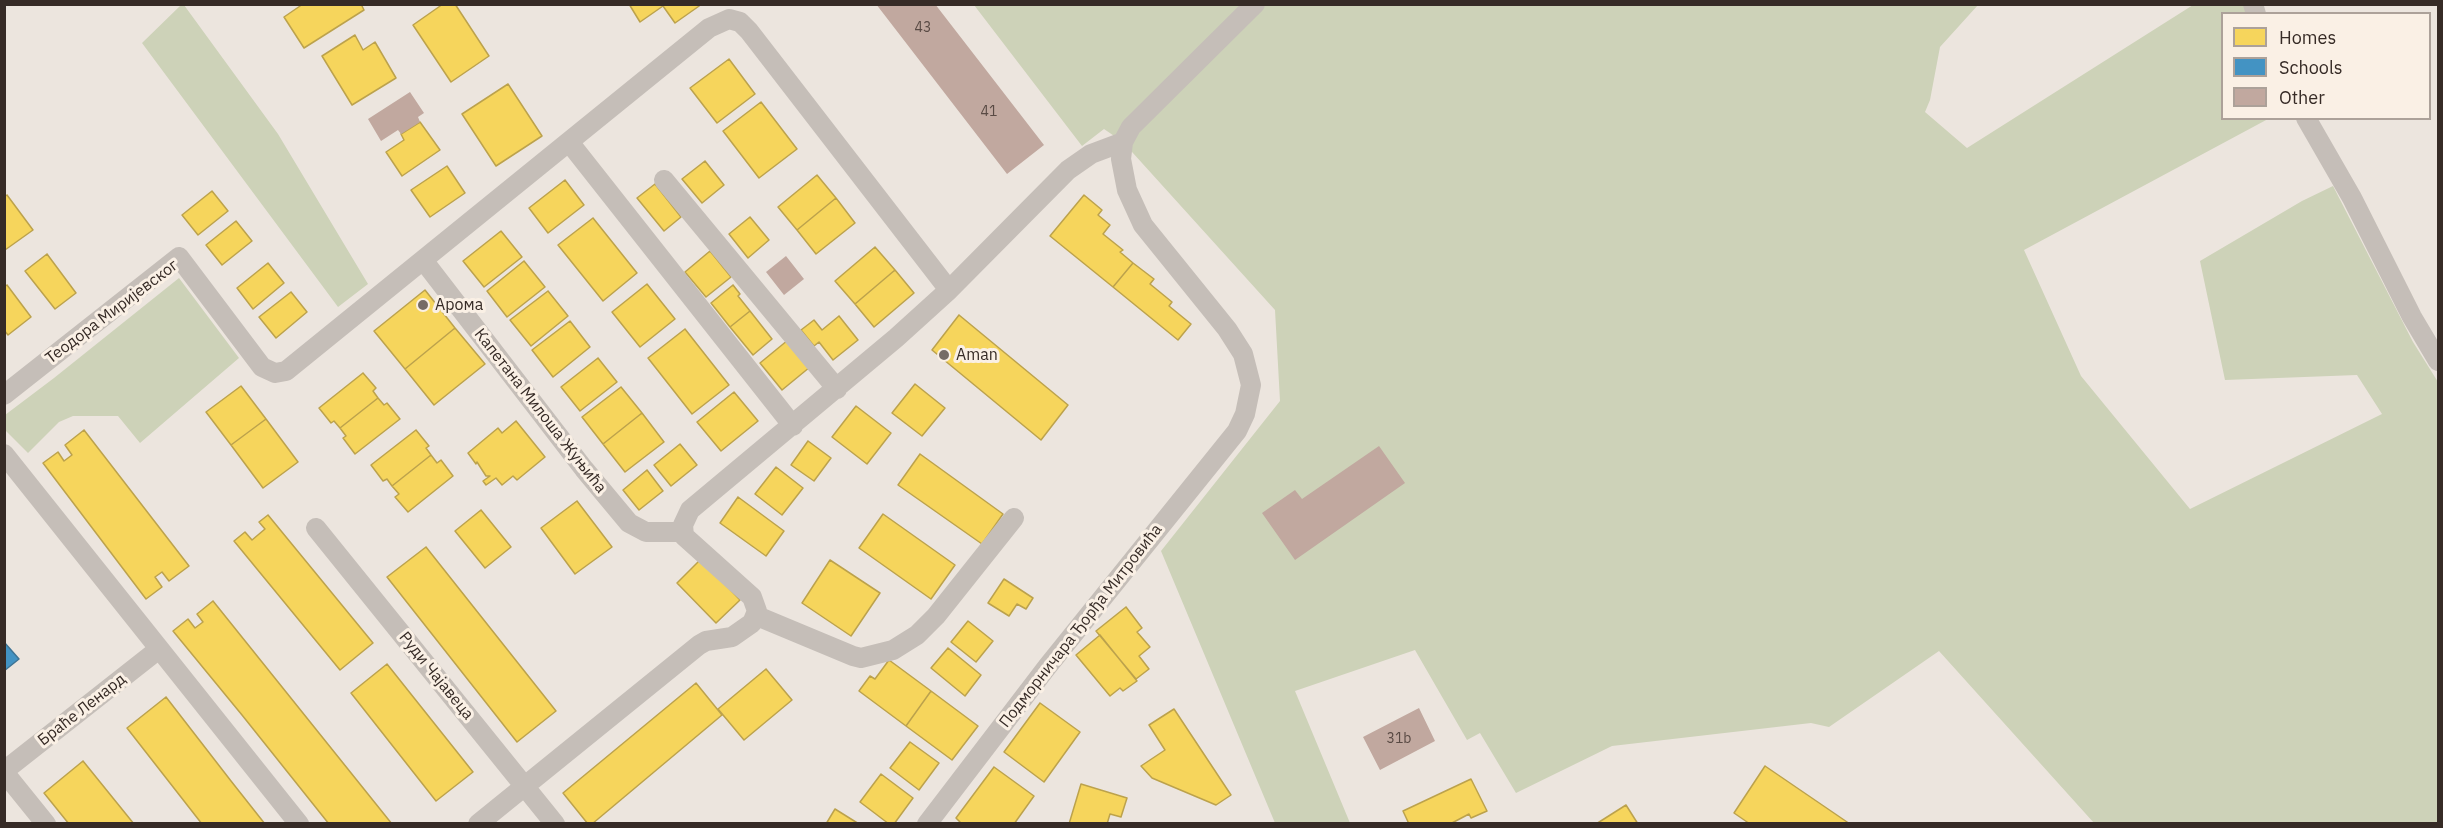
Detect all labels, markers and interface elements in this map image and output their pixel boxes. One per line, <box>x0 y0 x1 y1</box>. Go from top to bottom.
legend <box>2221 12 2431 120</box>
house number: 43 <box>915 20 931 36</box>
text: Homes <box>2279 26 2336 49</box>
text: Schools <box>2279 56 2343 79</box>
text: Other <box>2279 86 2325 109</box>
house number: 41 <box>981 104 997 120</box>
street label: Теодора Миријевског <box>42 256 182 368</box>
place label: Арома <box>435 295 483 315</box>
marker: Арома <box>416 298 430 312</box>
street label: Капетана Милоша Жуњића <box>470 325 610 497</box>
place label: Aman <box>956 345 998 365</box>
marker: Aman <box>937 348 951 362</box>
street label: Подморничара Ђорђа Митровића <box>996 520 1166 732</box>
street label: Руди Чајавеца <box>395 628 477 724</box>
street label: Браће Ленард <box>34 670 130 750</box>
house number: 31b <box>1387 731 1411 747</box>

